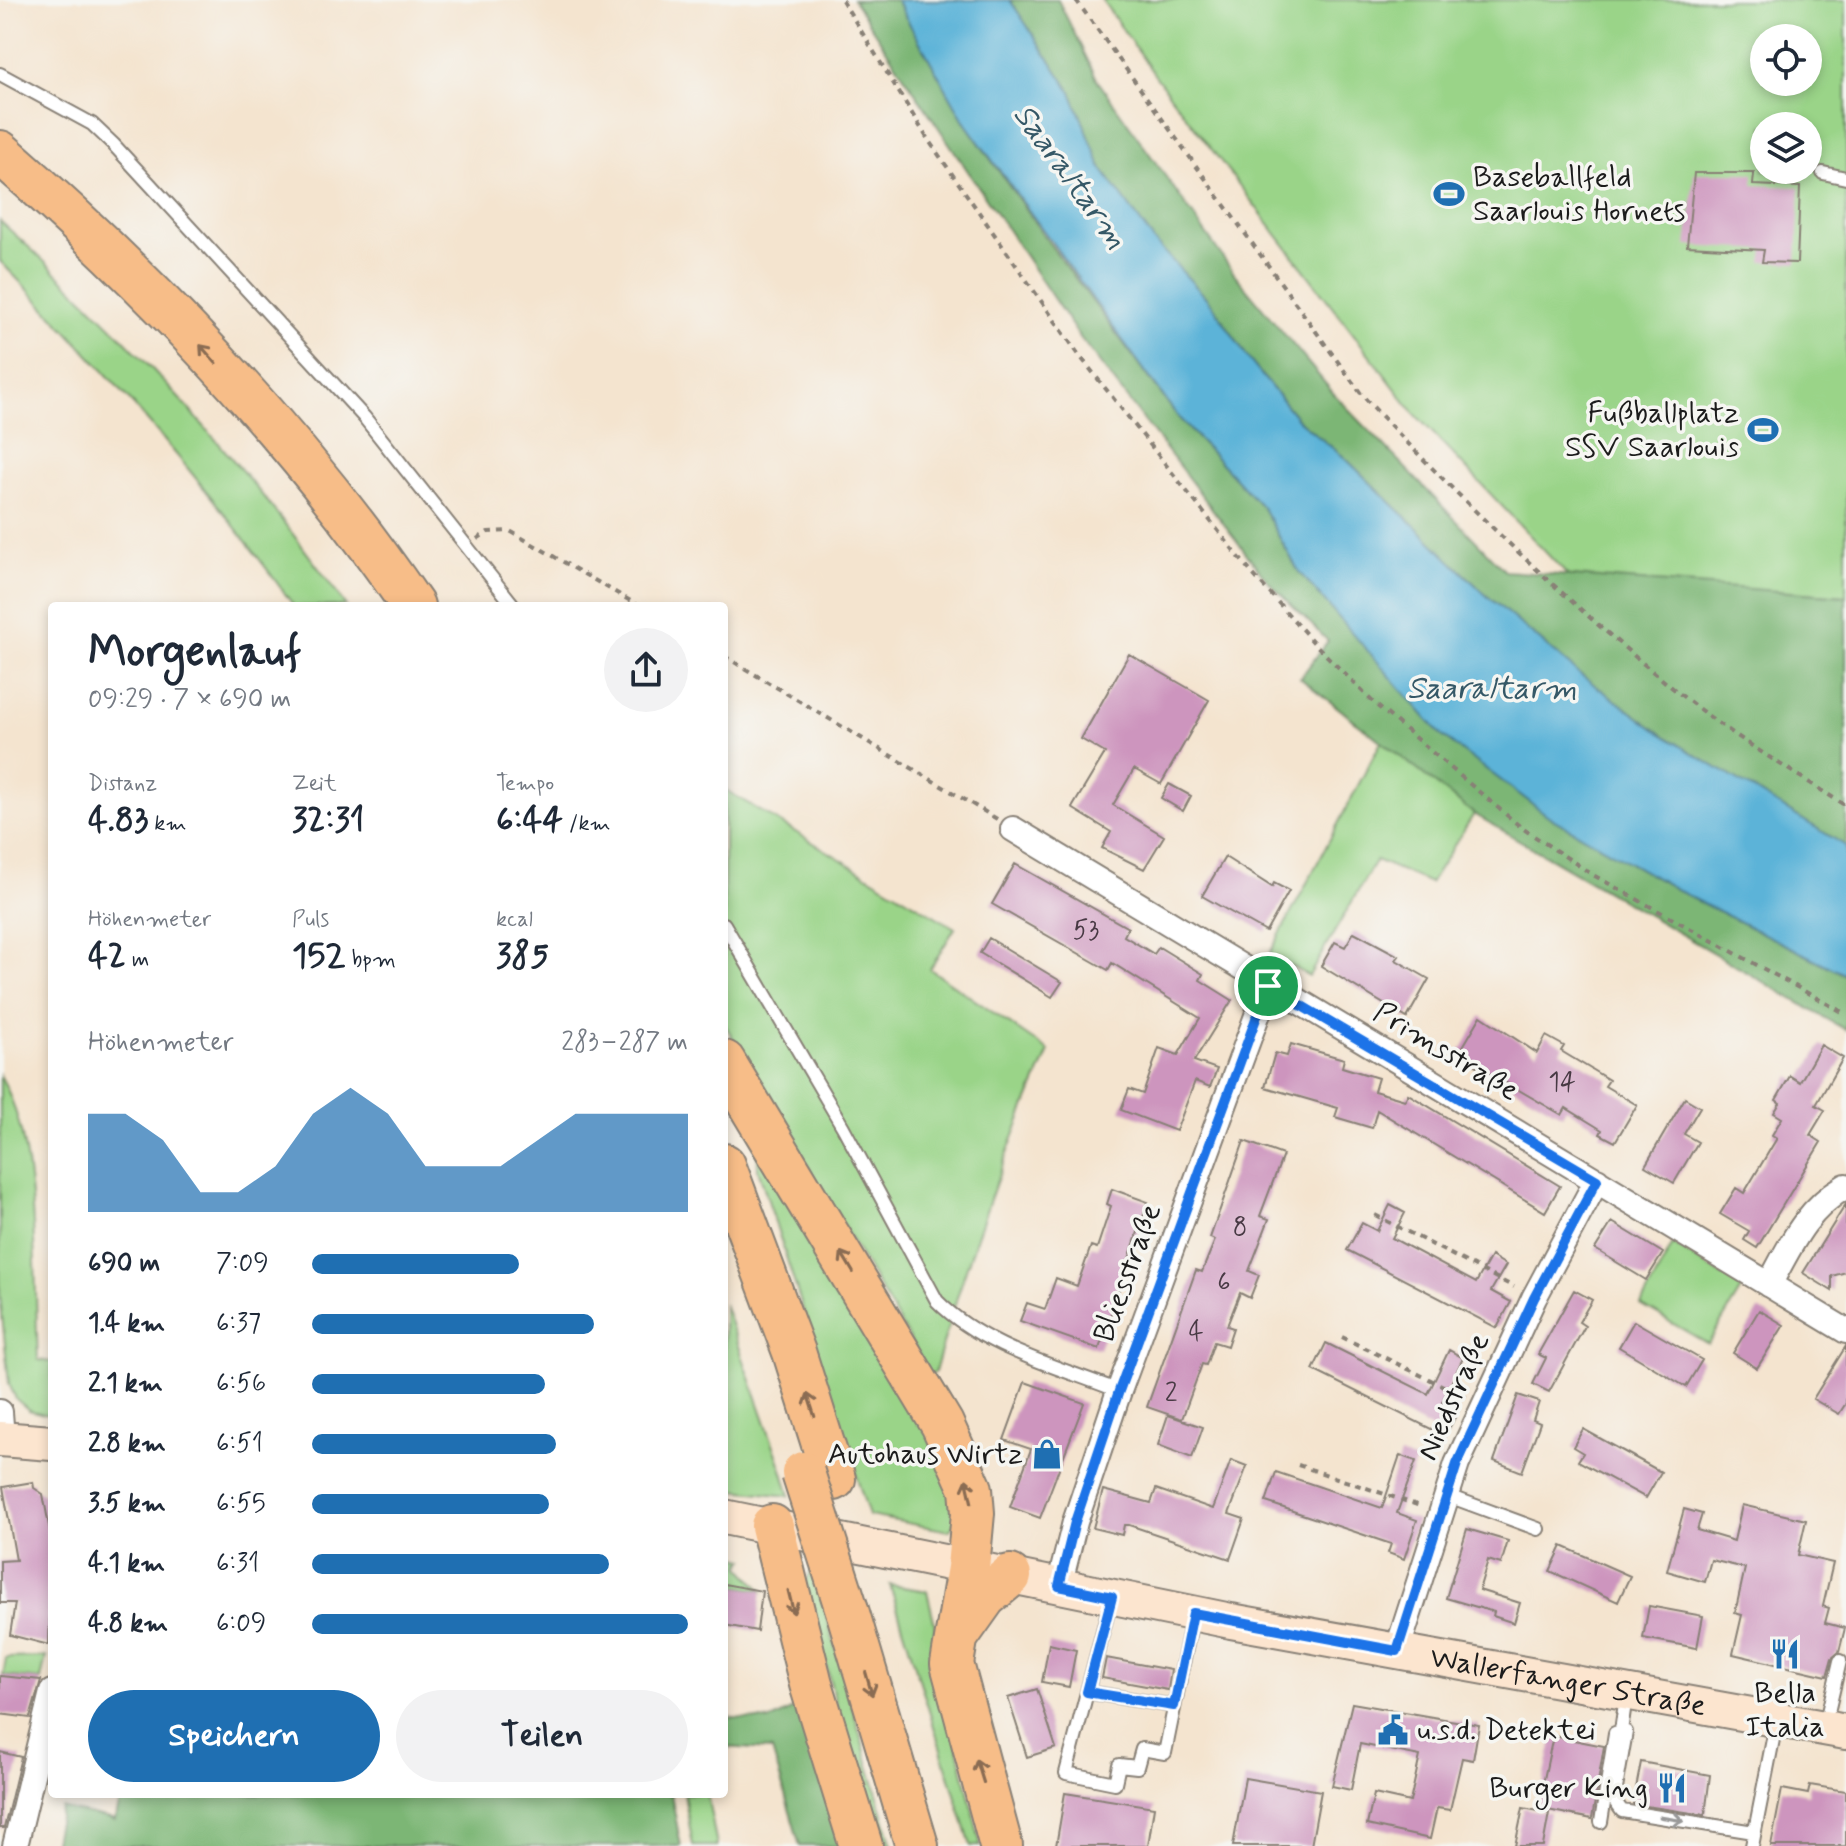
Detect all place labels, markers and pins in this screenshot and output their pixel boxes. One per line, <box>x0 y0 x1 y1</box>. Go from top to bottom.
place label: Baseballfeld Saarlouis Hornets <box>1473 158 1685 231</box>
sports icon: Baseballfeld Saarlouis Hornets <box>1432 177 1466 211</box>
place label: Fußballplatz SSV Saarlouis <box>1565 394 1739 467</box>
sports icon: Fußballplatz SSV Saarlouis <box>1746 413 1780 447</box>
pin <box>1234 952 1302 1020</box>
place label: Autohaus Wirtz <box>828 1435 1023 1474</box>
shop icon: Autohaus Wirtz <box>1030 1437 1064 1471</box>
restaurant icon: Bella Italia <box>1768 1637 1802 1671</box>
place label: Bella Italia <box>1745 1674 1825 1747</box>
place label: u.s.d. Detektei <box>1417 1711 1596 1750</box>
public building icon: u.s.d. Detektei <box>1376 1713 1410 1747</box>
place label: Burger King <box>1489 1769 1648 1810</box>
restaurant icon: Burger King <box>1655 1771 1689 1805</box>

